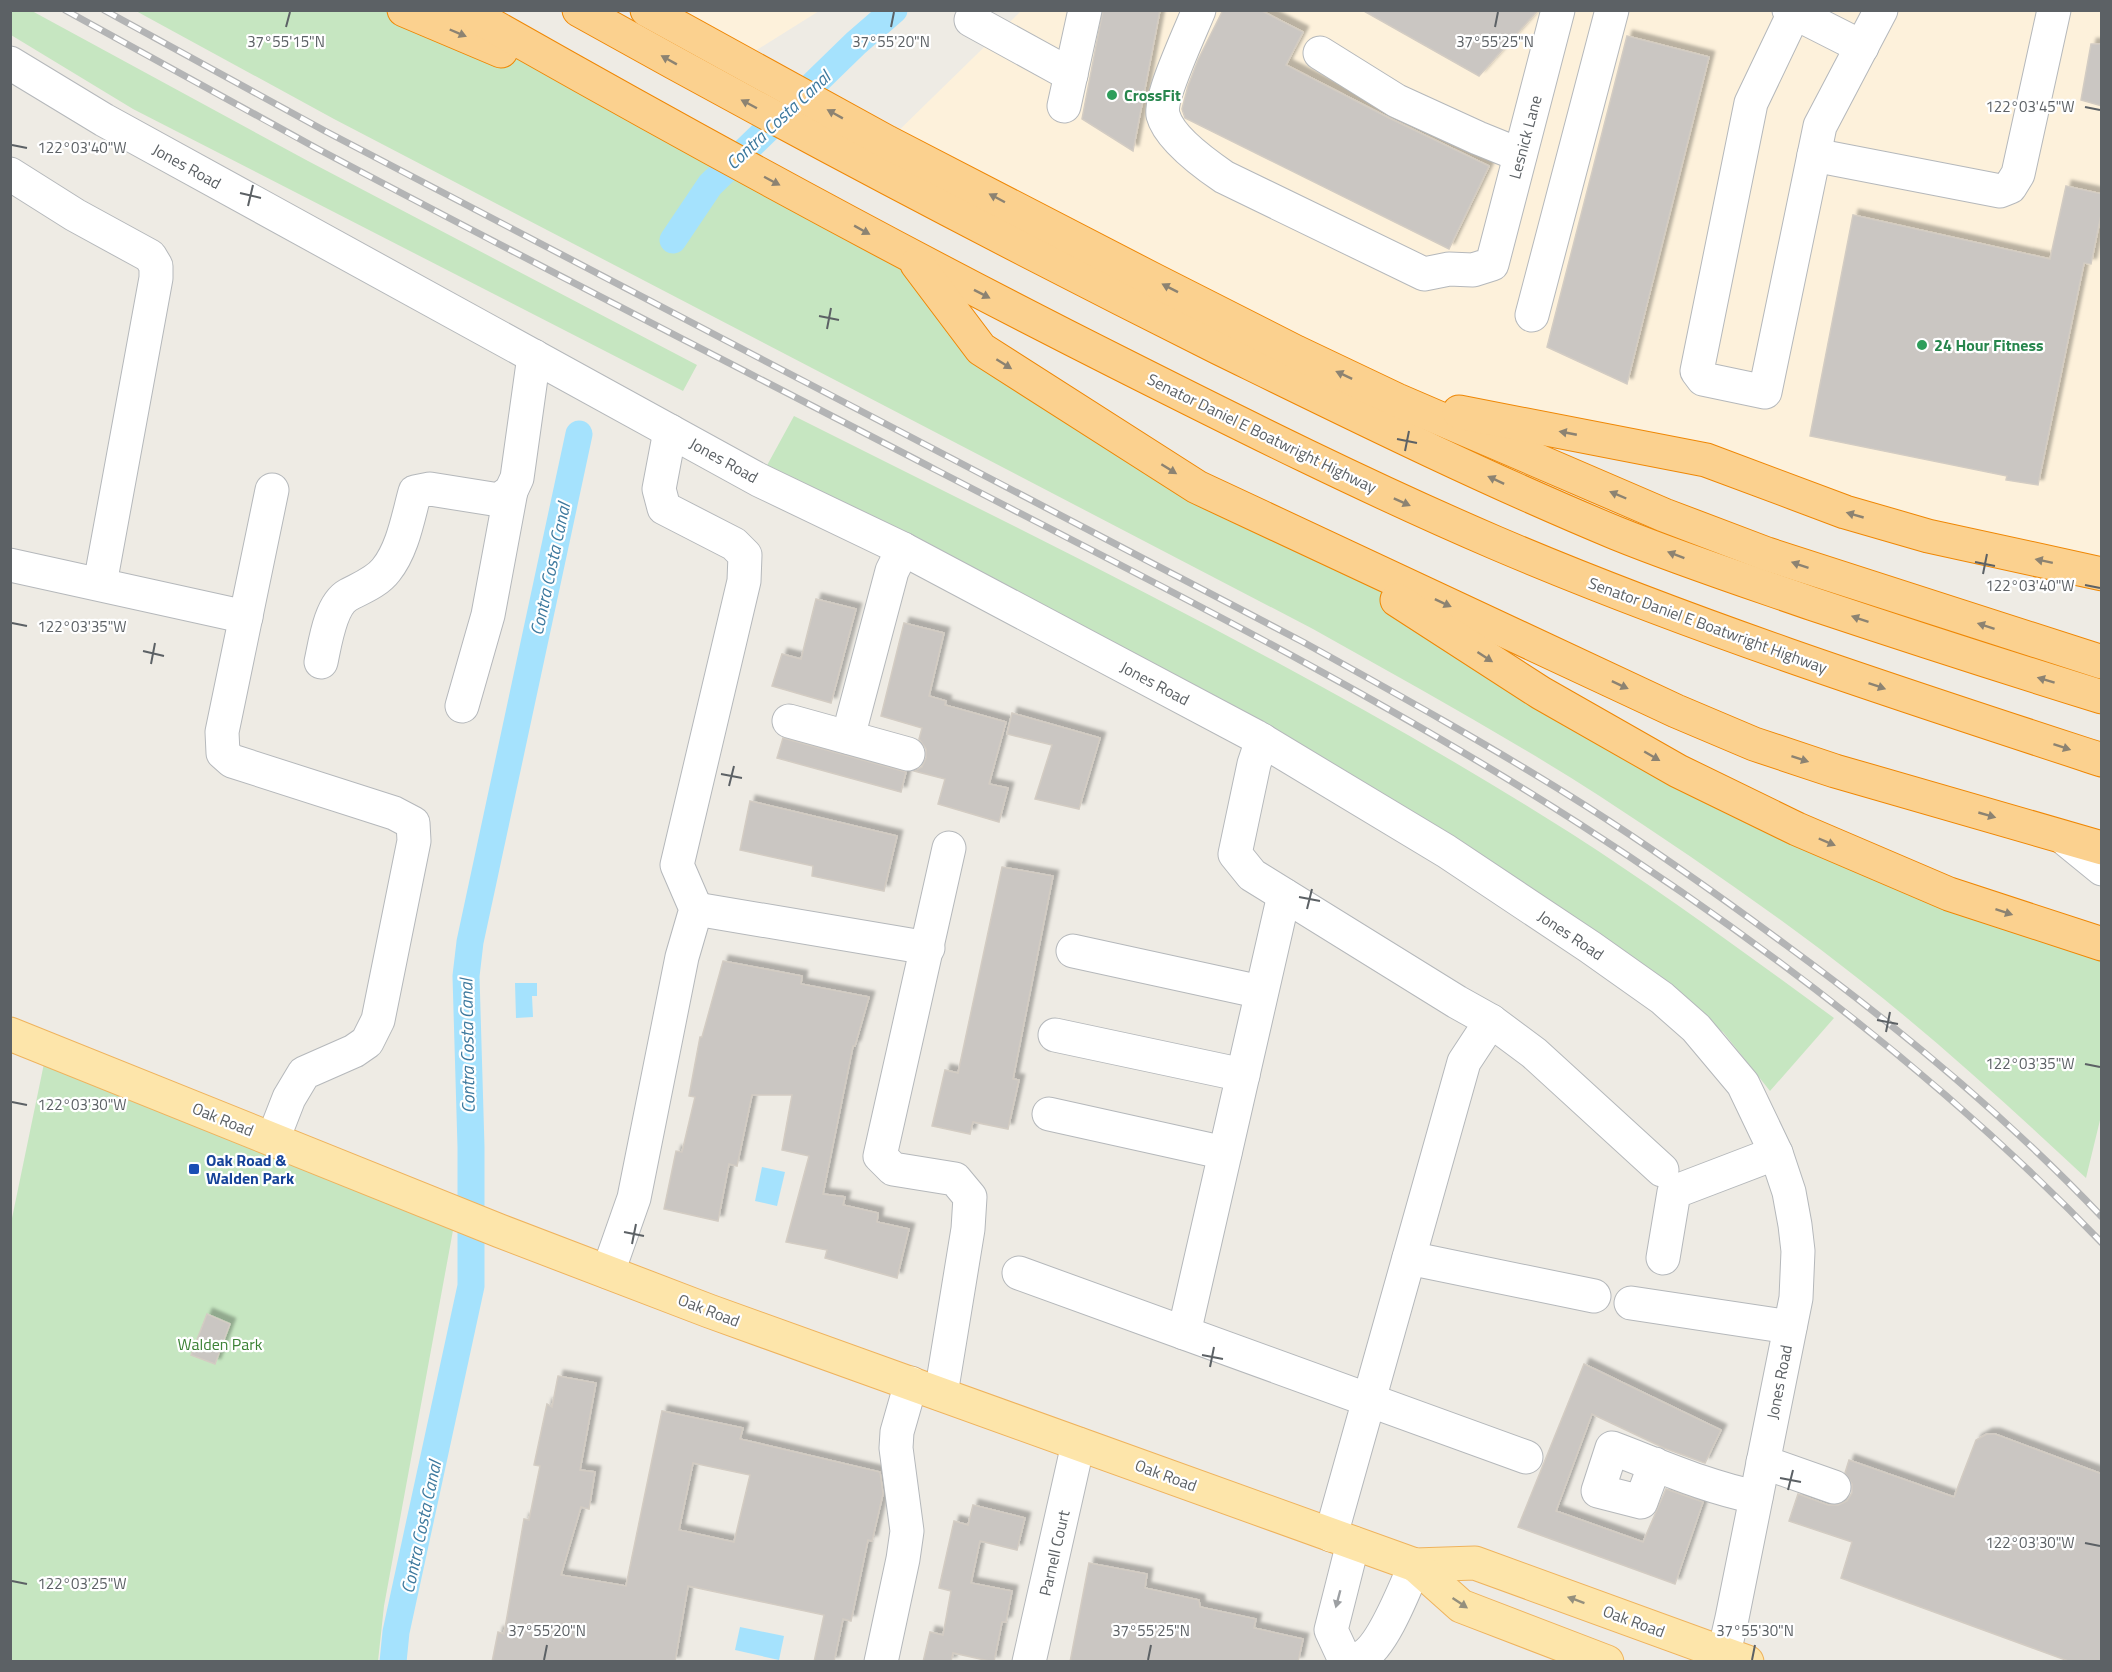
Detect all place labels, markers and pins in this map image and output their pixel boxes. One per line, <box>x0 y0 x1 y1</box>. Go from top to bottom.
place label: CrossFit <box>1124 83 1181 107</box>
marker: CrossFit <box>1105 88 1119 102</box>
place label: 24 Hour Fitness <box>1934 333 2044 357</box>
marker: 24 Hour Fitness <box>1915 338 1929 352</box>
place label: Oak Road & Walden Park <box>206 1148 295 1190</box>
marker: Oak Road & Walden Park <box>187 1162 201 1176</box>

